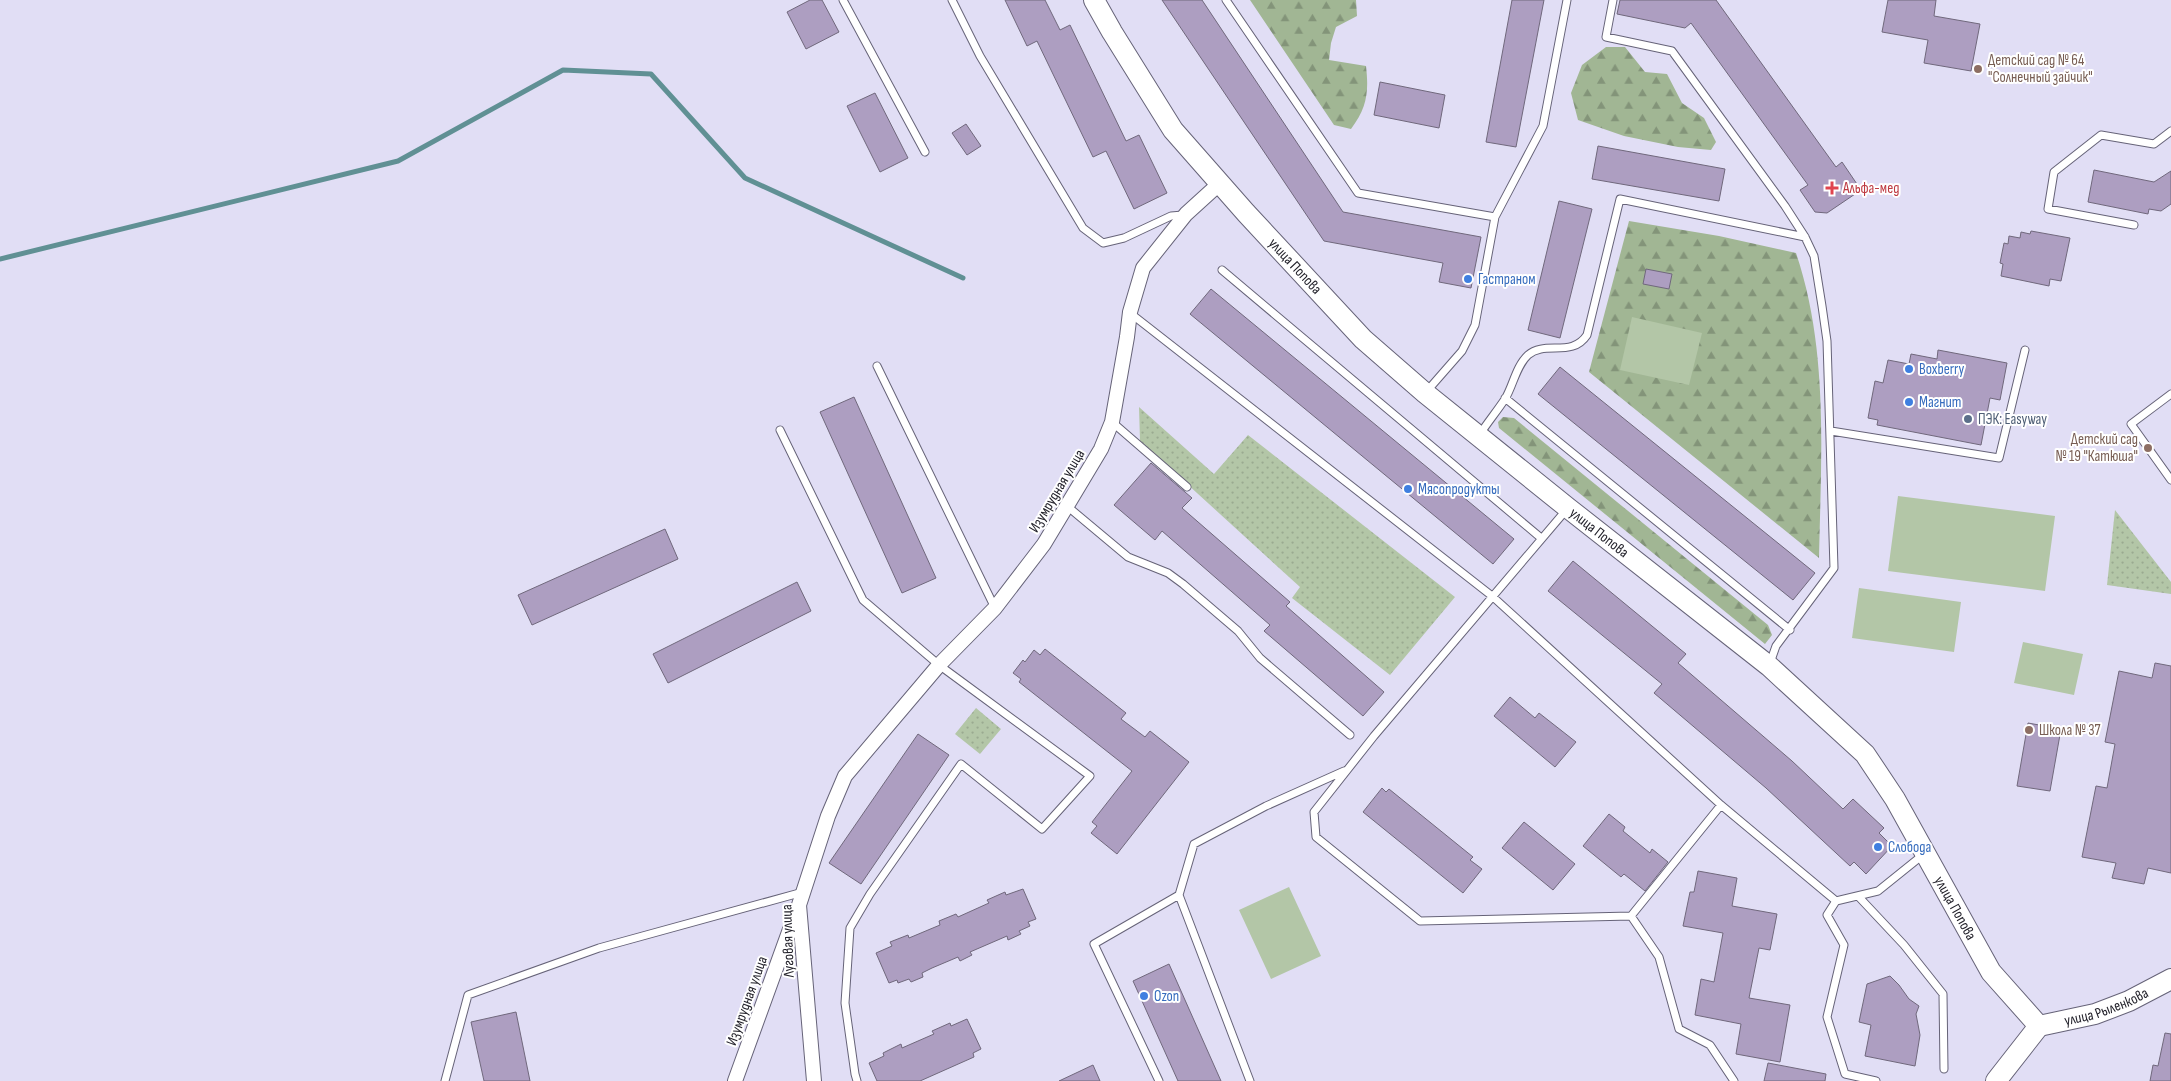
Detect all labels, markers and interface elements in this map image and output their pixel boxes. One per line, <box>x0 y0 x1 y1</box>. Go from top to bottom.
place label: Детский сад № 64 "Солнечный зайчик" <box>1988 51 2093 87</box>
marker: Детский сад № 64 "Солнечный зайчик" <box>1972 63 1984 75</box>
place label: Альфа-мед <box>1842 179 1899 198</box>
marker: Альфа-мед <box>1825 181 1839 195</box>
street label: улица Попова <box>1264 234 1326 298</box>
place label: Гастраном <box>1478 270 1536 289</box>
marker: Гастраном <box>1462 273 1474 285</box>
place label: Boxberry <box>1919 360 1964 379</box>
marker: Boxberry <box>1903 363 1915 375</box>
place label: Магнит <box>1919 393 1961 412</box>
marker: Магнит <box>1903 396 1915 408</box>
place label: ПЭК: Easyway <box>1978 410 2047 429</box>
marker: ПЭК: Easyway <box>1962 413 1974 425</box>
place label: Детский сад № 19 "Катюша" <box>2055 430 2138 466</box>
marker: Детский сад № 19 "Катюша" <box>2142 442 2154 454</box>
street label: Изумрудная улица <box>1025 446 1089 536</box>
place label: Мясопродукты <box>1418 480 1500 499</box>
marker: Мясопродукты <box>1402 483 1414 495</box>
street label: улица Попова <box>1566 503 1633 562</box>
place label: Школа № 37 <box>2039 721 2101 740</box>
marker: Школа № 37 <box>2023 724 2035 736</box>
place label: Слобода <box>1888 838 1931 857</box>
marker: Слобода <box>1872 841 1884 853</box>
street label: улица Попова <box>1930 873 1981 944</box>
street label: Луговая улица <box>777 904 799 979</box>
street label: Изумрудная улица <box>722 954 772 1048</box>
street label: улица Рыленкова <box>2062 983 2152 1030</box>
place label: Ozon <box>1154 987 1179 1006</box>
marker: Ozon <box>1138 990 1150 1002</box>

